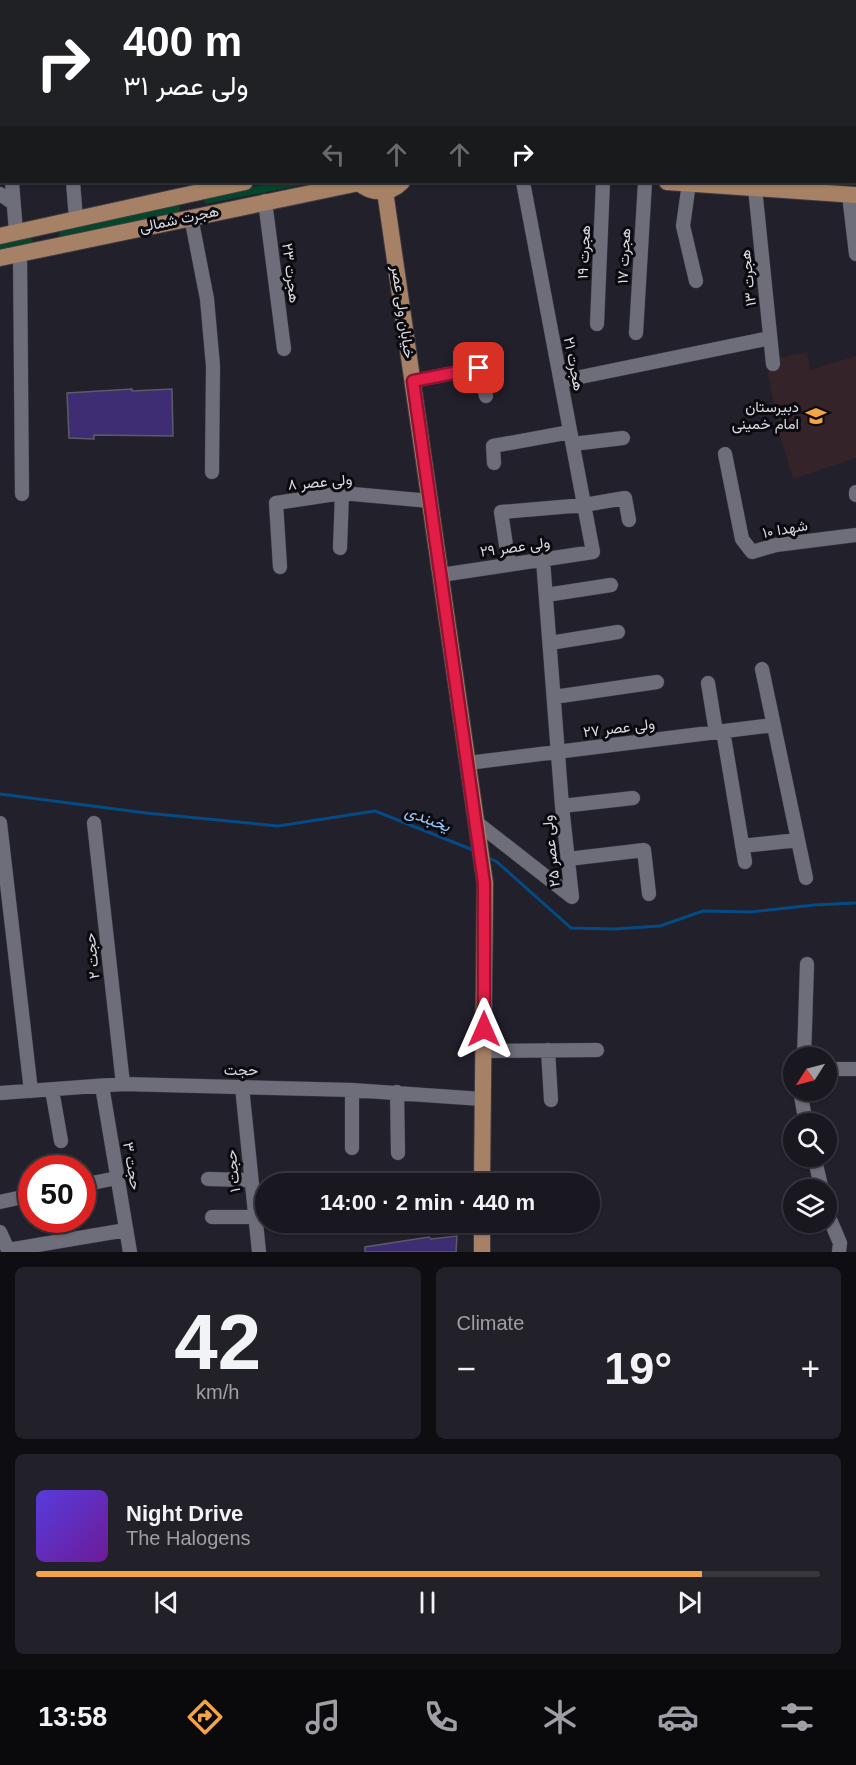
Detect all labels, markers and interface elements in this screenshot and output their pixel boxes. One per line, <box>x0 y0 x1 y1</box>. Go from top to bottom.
text: 400 m <box>123 18 242 65</box>
icon: right <box>24 24 102 102</box>
text: ولی عصر ۳۱ <box>123 71 249 101</box>
icon: left <box>317 138 350 171</box>
icon: ahead <box>380 138 413 171</box>
icon: ahead <box>443 138 476 171</box>
icon: right <box>506 138 539 171</box>
street label: هجرت شمالی <box>138 202 221 237</box>
street label: هجرت ۱۹ <box>574 225 594 279</box>
street label: هجرت ۱۷ <box>614 228 634 284</box>
street label: هجرت ۲۳ <box>278 242 304 304</box>
street label: هجرت ۱۳ <box>736 249 760 307</box>
street label: خیابان ولی عصر <box>386 263 418 360</box>
street label: هجرت ۲۱ <box>560 335 588 393</box>
pin <box>453 342 504 393</box>
icon: arrive <box>462 351 495 384</box>
place label: دبیرستان امام خمینی <box>732 398 799 434</box>
school or university icon: دبیرستان امام خمینی <box>804 404 828 428</box>
street label: ولی عصر ۸ <box>287 470 353 495</box>
street label: شهدا ۱۰ <box>761 516 809 542</box>
street label: ولی عصر ۲۹ <box>479 533 551 562</box>
street label: ولی عصر ۲۷ <box>582 715 656 742</box>
water label: یخبندی <box>403 802 454 836</box>
street label: ولی عصر ۲۵ <box>538 814 565 888</box>
street label: حجت ۲ <box>81 932 103 980</box>
position arrow <box>452 997 516 1061</box>
north arrow <box>783 1047 837 1101</box>
map controls <box>783 1047 837 1233</box>
street label: حجت <box>224 1061 258 1079</box>
button: search <box>783 1113 837 1167</box>
street label: حجت ۳ <box>119 1141 145 1191</box>
street label: حجت ۱ <box>222 1149 244 1193</box>
speed limit sign: 50 <box>18 1155 96 1233</box>
button: layers <box>783 1179 837 1233</box>
text: 14:00 · 2 min · 440 m <box>320 1190 535 1215</box>
text: 42 <box>174 1298 261 1386</box>
text: Climate <box>457 1312 524 1334</box>
text: 19° <box>604 1343 672 1394</box>
text: − <box>457 1350 476 1387</box>
text: + <box>801 1350 820 1387</box>
text: km/h <box>196 1381 239 1403</box>
text: Night Drive <box>126 1501 243 1526</box>
text: The Halogens <box>126 1527 251 1549</box>
icon: previous <box>150 1586 183 1619</box>
icon: pause <box>411 1586 444 1619</box>
icon: next <box>673 1586 706 1619</box>
icon: directions <box>184 1696 226 1738</box>
icon: music <box>302 1696 344 1738</box>
icon: phone <box>420 1696 462 1738</box>
icon: climate <box>539 1696 581 1738</box>
icon: car <box>657 1696 699 1738</box>
icon: filters <box>776 1696 818 1738</box>
text: 13:58 <box>38 1702 107 1732</box>

